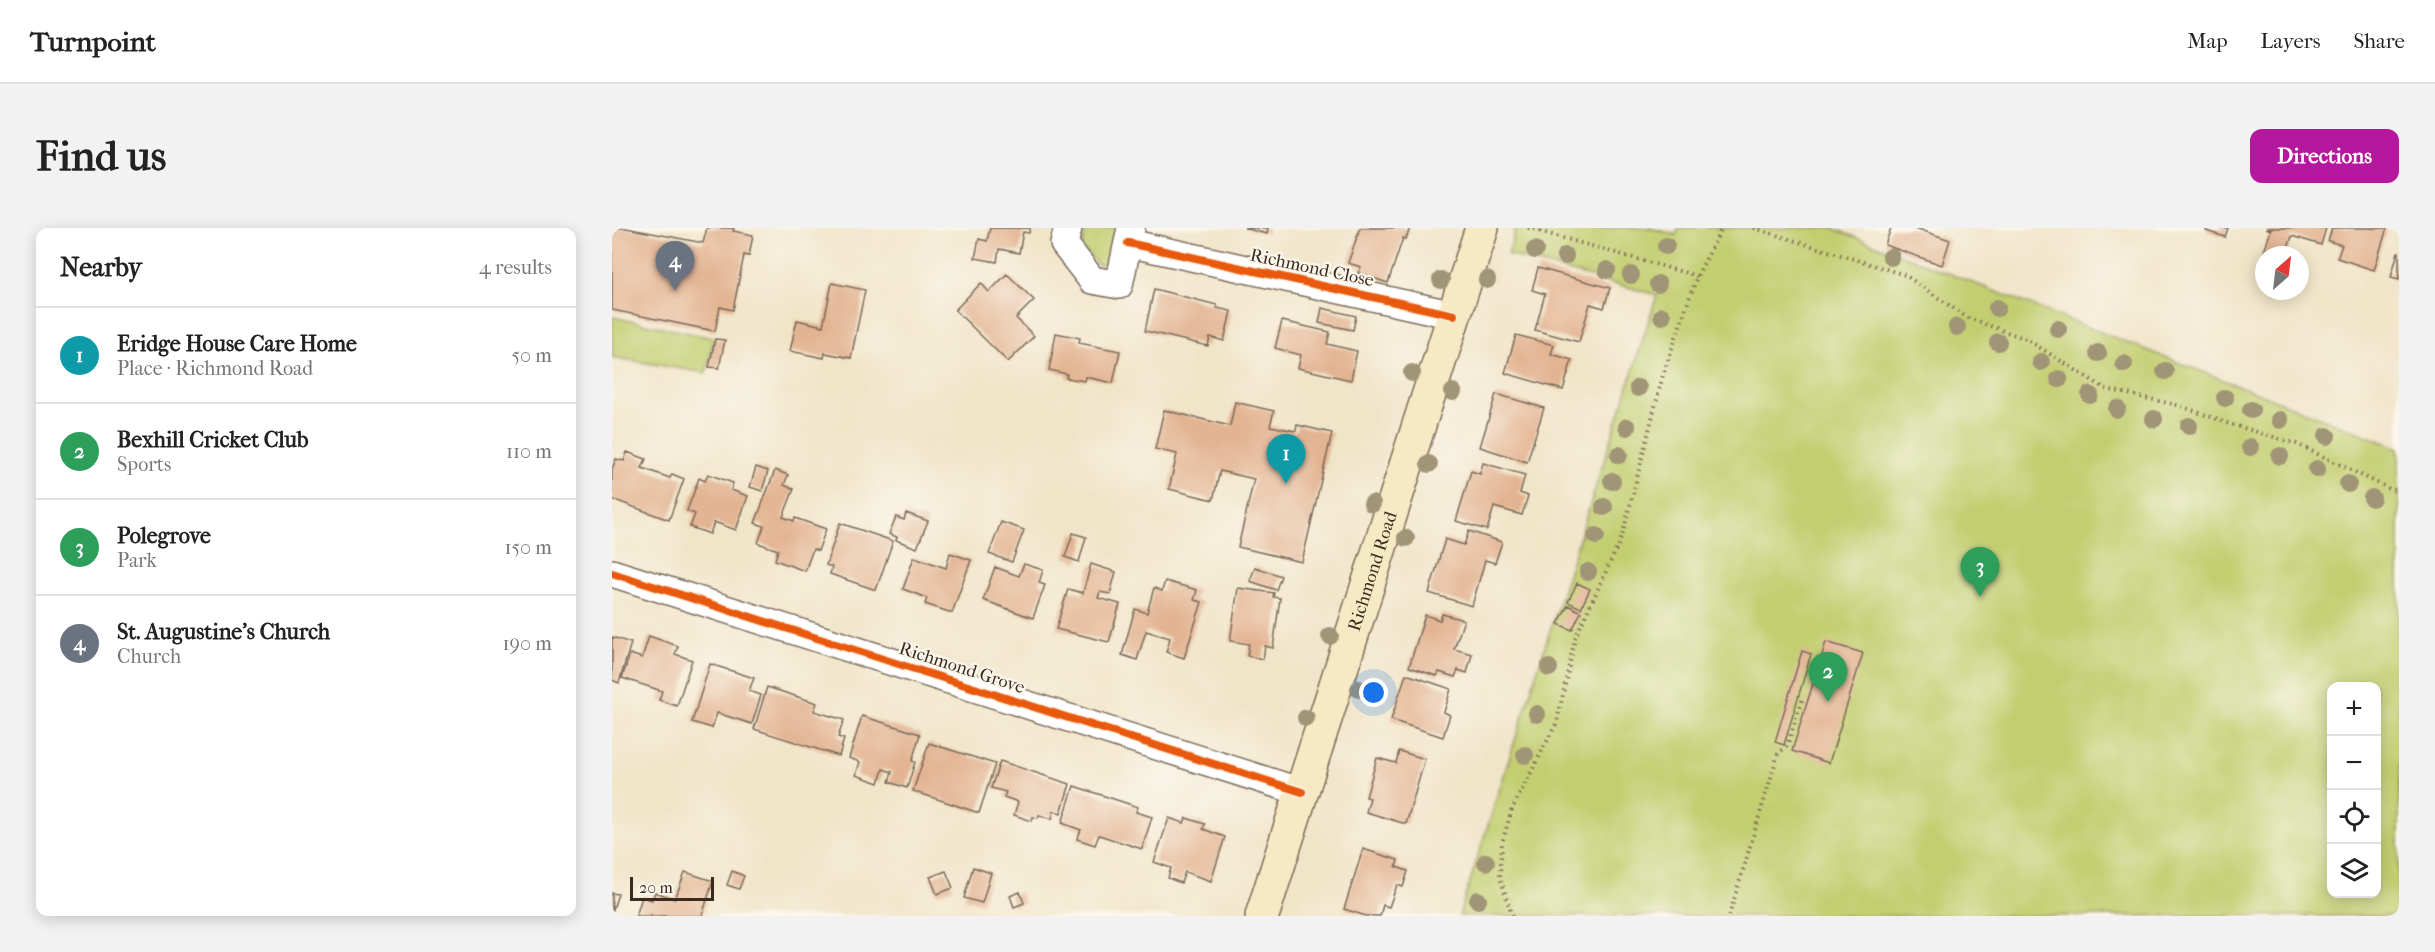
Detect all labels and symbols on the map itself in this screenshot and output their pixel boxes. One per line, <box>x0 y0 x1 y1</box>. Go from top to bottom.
pin: 4 <box>656 242 694 291</box>
street label: Richmond Close <box>1248 245 1376 291</box>
north arrow <box>2255 246 2309 300</box>
pin: 1 <box>1266 434 1306 484</box>
street label: Richmond Road <box>1343 509 1401 634</box>
pin: 3 <box>1960 548 2000 597</box>
street label: Richmond Grove <box>897 638 1028 698</box>
pin: 2 <box>1808 652 1848 702</box>
your location <box>1359 678 1388 707</box>
scale bar <box>630 874 714 902</box>

